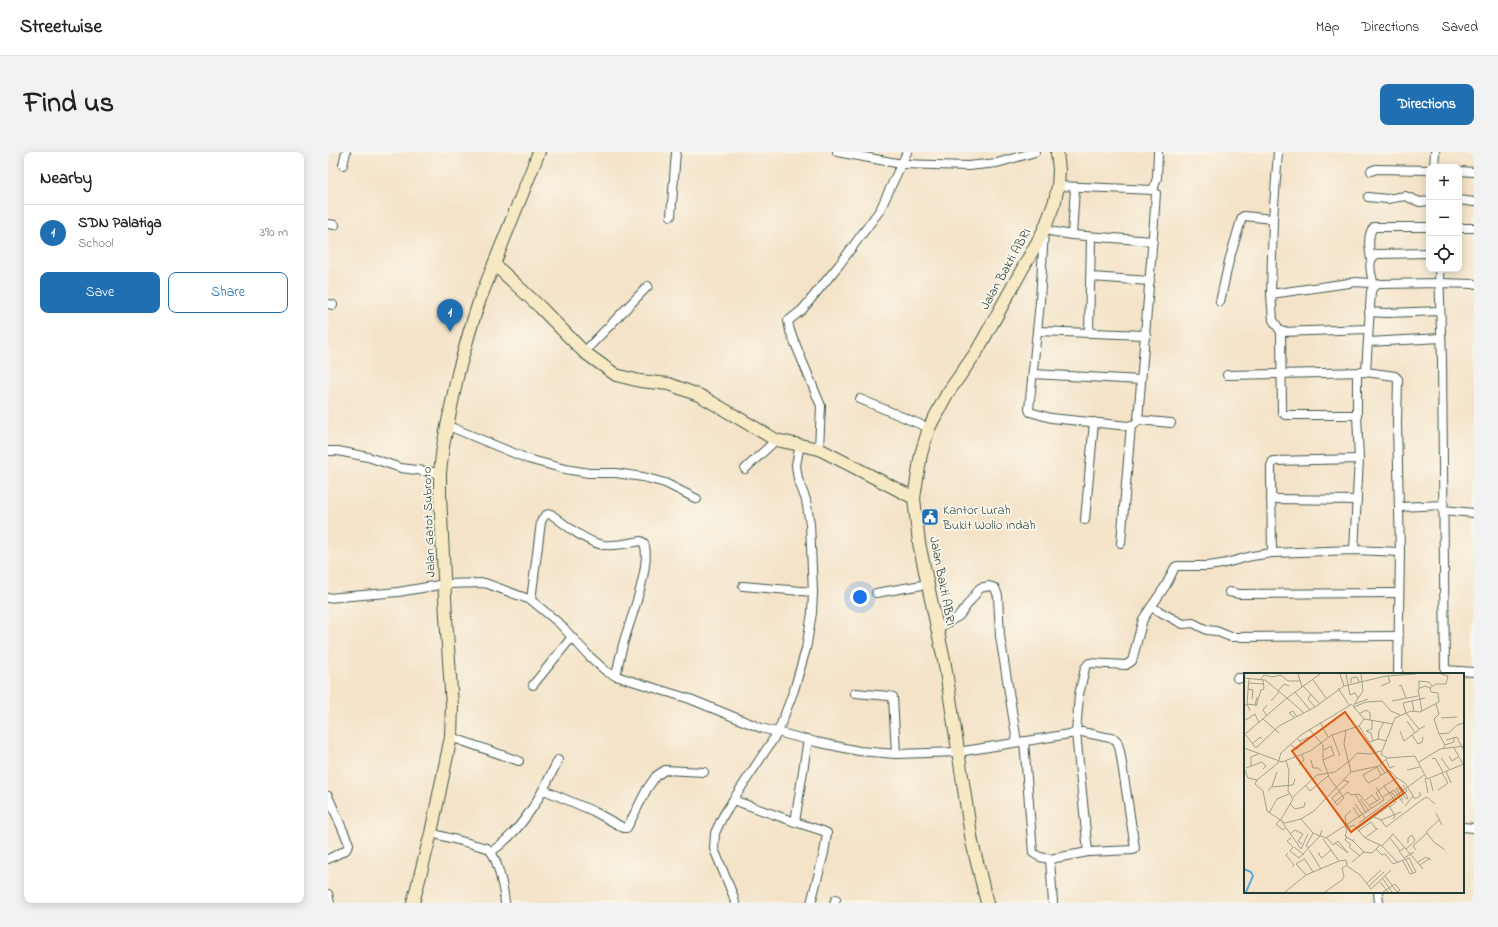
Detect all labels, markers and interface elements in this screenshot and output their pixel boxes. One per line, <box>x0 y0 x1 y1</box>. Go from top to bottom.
text: Streetwise <box>20 14 102 41</box>
text: Map <box>1316 17 1339 38</box>
text: Directions <box>1361 17 1419 38</box>
text: Saved <box>1441 17 1478 38</box>
text: Find us <box>24 84 114 125</box>
button: Directions <box>1380 84 1474 125</box>
map controls <box>1426 164 1462 272</box>
button: + <box>1426 164 1462 200</box>
text: Nearby <box>40 166 92 191</box>
button: − <box>1426 200 1462 236</box>
text: SDN Palatiga <box>78 212 162 234</box>
text: 1 <box>51 223 55 242</box>
text: 390 m <box>260 223 288 242</box>
street label: Jalan Bakti ABRI <box>976 225 1036 313</box>
text: School <box>78 234 114 253</box>
button: locate <box>1426 236 1462 272</box>
button: Save <box>40 272 160 313</box>
button: Share <box>168 272 288 313</box>
pin: 1 <box>437 299 463 332</box>
street label: Jalan Gatot Subroto <box>418 466 440 578</box>
place label: Kantor Lurah Bukit Wolio Indah <box>942 501 1036 535</box>
public building icon: Kantor Lurah Bukit Wolio Indah <box>920 507 940 527</box>
street label: Jalan Bakti ABRI <box>924 535 960 627</box>
your location <box>850 587 870 607</box>
inset map <box>1244 673 1464 893</box>

